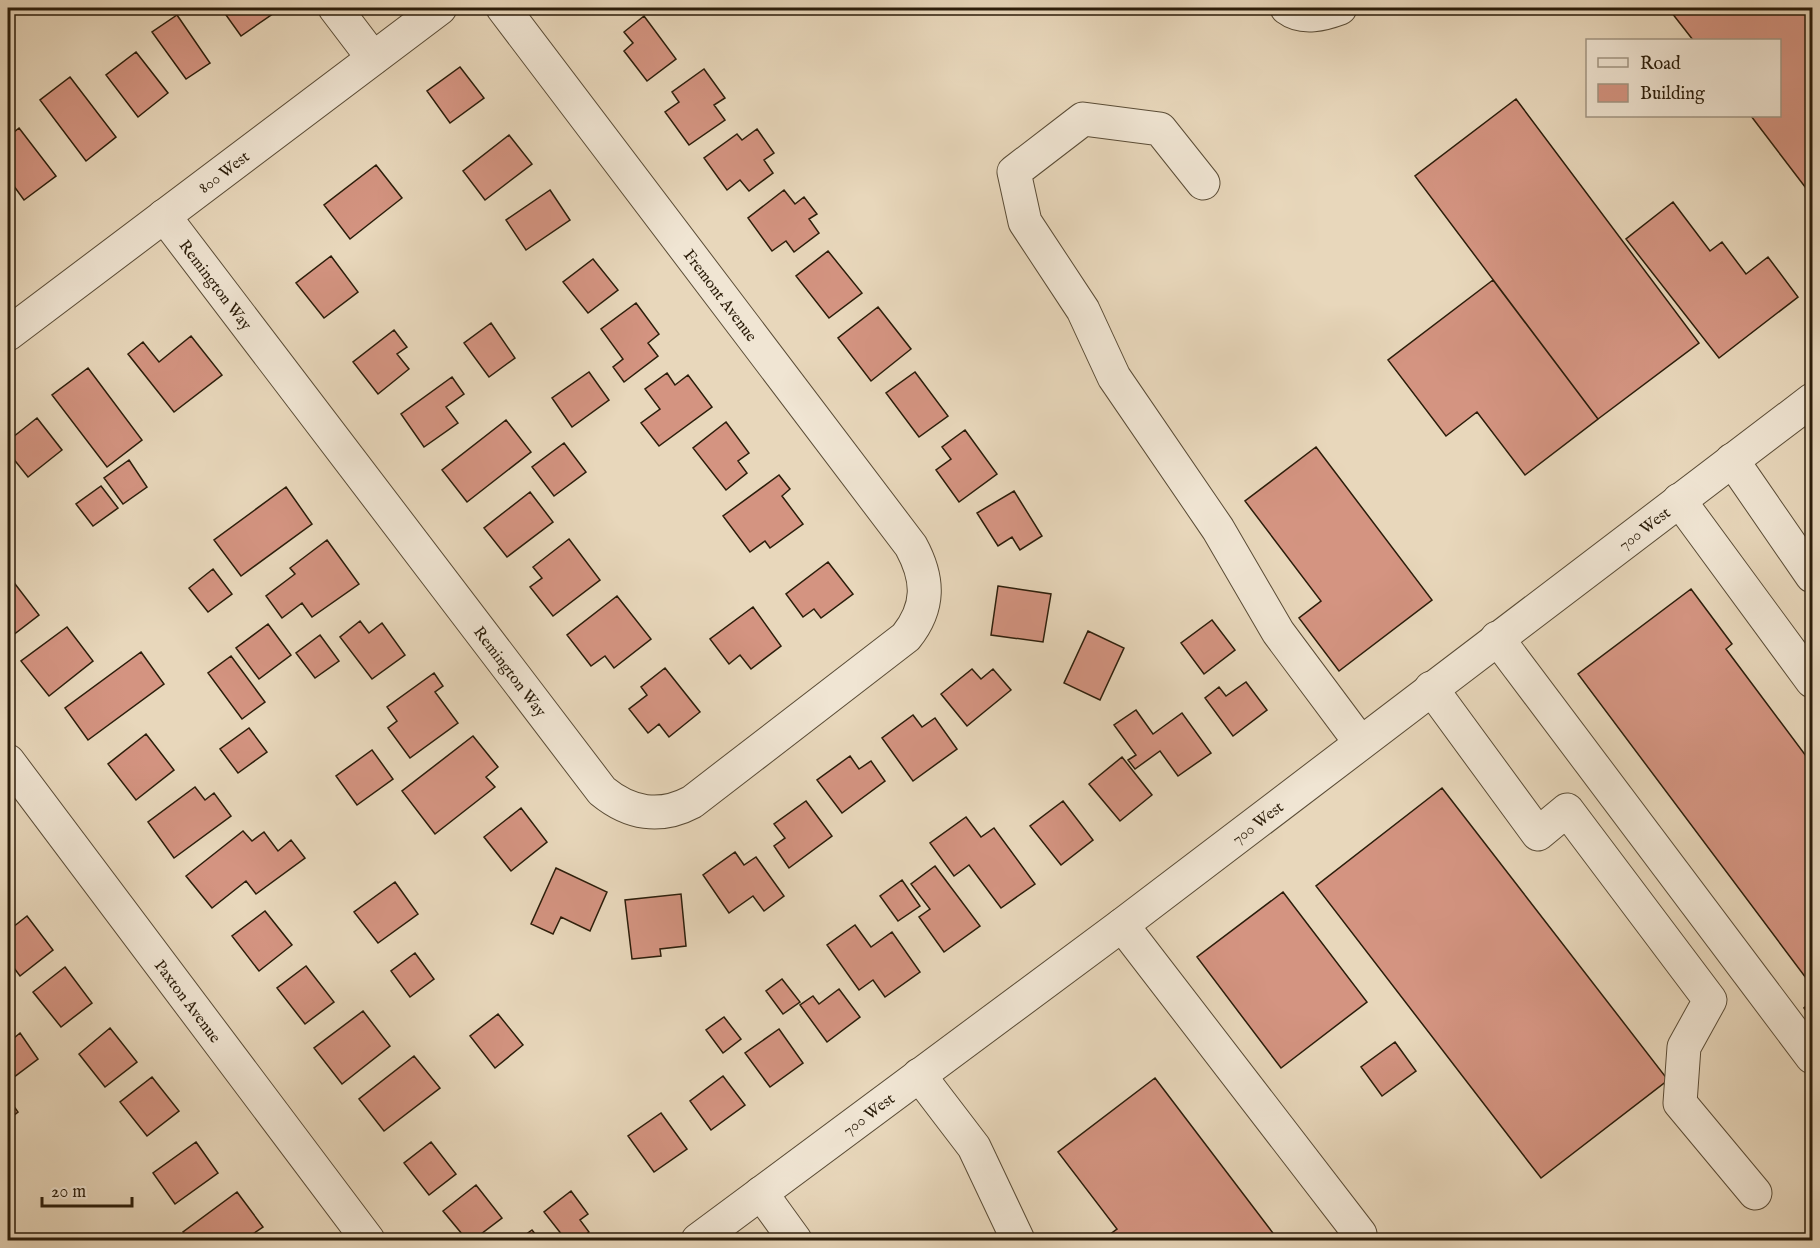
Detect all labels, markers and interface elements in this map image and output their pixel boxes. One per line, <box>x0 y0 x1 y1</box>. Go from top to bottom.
legend <box>1586 39 1781 117</box>
text: Road <box>1640 53 1681 76</box>
text: Building <box>1640 83 1705 106</box>
street label: 800 West <box>195 147 254 199</box>
street label: Remington Way <box>174 236 255 335</box>
street label: Fremont Avenue <box>678 246 761 346</box>
street label: 700 West <box>1615 503 1675 556</box>
street label: Remington Way <box>468 623 550 721</box>
street label: 700 West <box>1229 797 1289 850</box>
street label: Paxton Avenue <box>149 957 224 1048</box>
street label: 700 West <box>839 1089 900 1141</box>
scale bar <box>42 1170 132 1208</box>
text: 20 m <box>51 1181 86 1204</box>

